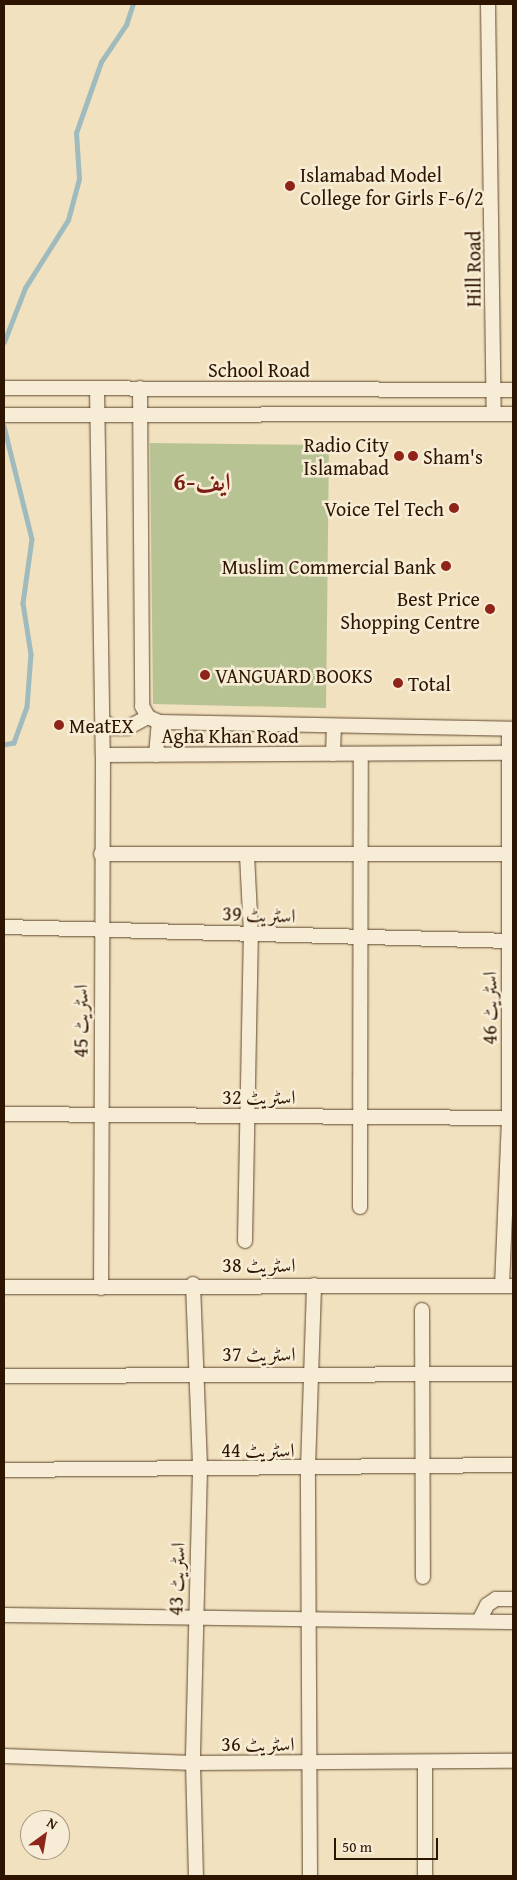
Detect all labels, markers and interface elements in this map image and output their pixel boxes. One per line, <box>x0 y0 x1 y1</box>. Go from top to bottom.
place label: Islamabad Model College for Girls F-6/2 <box>300 163 484 210</box>
marker: Islamabad Model College for Girls F-6/2 <box>284 180 296 192</box>
street label: Hill Road <box>461 231 485 307</box>
street label: School Road <box>208 357 310 381</box>
place label: Radio City Islamabad <box>304 432 389 479</box>
place label: Sham's <box>423 444 483 468</box>
marker: Radio City Islamabad <box>393 450 405 462</box>
marker: Sham's <box>407 450 419 462</box>
district label: ایف-6 <box>173 466 231 496</box>
place label: Voice Tel Tech <box>324 496 444 520</box>
marker: Voice Tel Tech <box>448 502 460 514</box>
place label: Muslim Commercial Bank <box>222 554 436 578</box>
marker: Muslim Commercial Bank <box>440 560 452 572</box>
place label: Best Price Shopping Centre <box>340 586 480 633</box>
marker: Best Price Shopping Centre <box>484 603 496 615</box>
place label: VANGUARD BOOKS <box>215 663 373 687</box>
marker: VANGUARD BOOKS <box>199 669 211 681</box>
place label: Total <box>408 671 451 695</box>
marker: Total <box>392 677 404 689</box>
place label: MeatEX <box>69 713 134 737</box>
marker: MeatEX <box>53 719 65 731</box>
street label: Agha Khan Road <box>161 723 299 747</box>
street label: اسٹریٹ 39 <box>222 901 296 927</box>
street label: اسٹریٹ 46 <box>477 971 501 1045</box>
street label: اسٹریٹ 45 <box>68 984 92 1058</box>
street label: اسٹریٹ 32 <box>222 1084 296 1108</box>
street label: اسٹریٹ 38 <box>222 1252 296 1276</box>
street label: اسٹریٹ 37 <box>222 1341 296 1365</box>
street label: اسٹریٹ 44 <box>221 1437 295 1461</box>
street label: اسٹریٹ 43 <box>163 1542 189 1616</box>
street label: اسٹریٹ 36 <box>221 1731 295 1755</box>
north arrow <box>20 1810 70 1860</box>
text: N <box>43 1812 62 1834</box>
scale bar <box>337 1828 441 1860</box>
text: 50 m <box>342 1836 372 1857</box>

